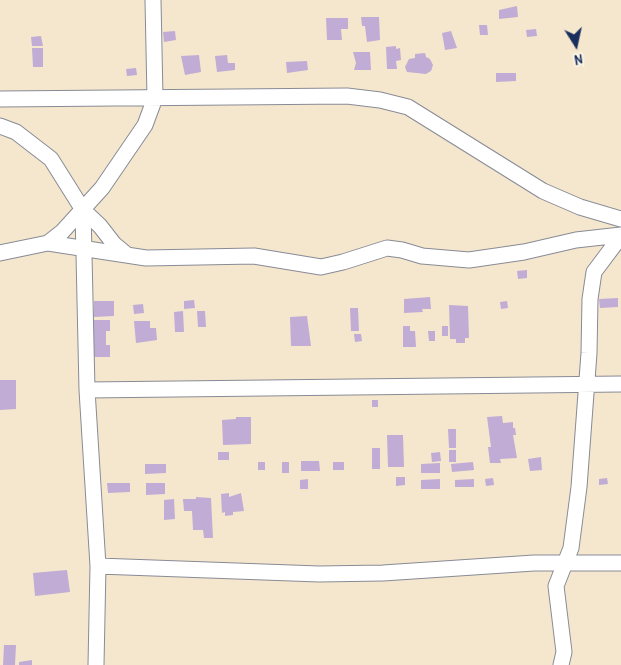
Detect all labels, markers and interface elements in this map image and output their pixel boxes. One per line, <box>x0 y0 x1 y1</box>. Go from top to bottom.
north arrow <box>551 20 601 70</box>
text: N <box>573 50 584 70</box>

